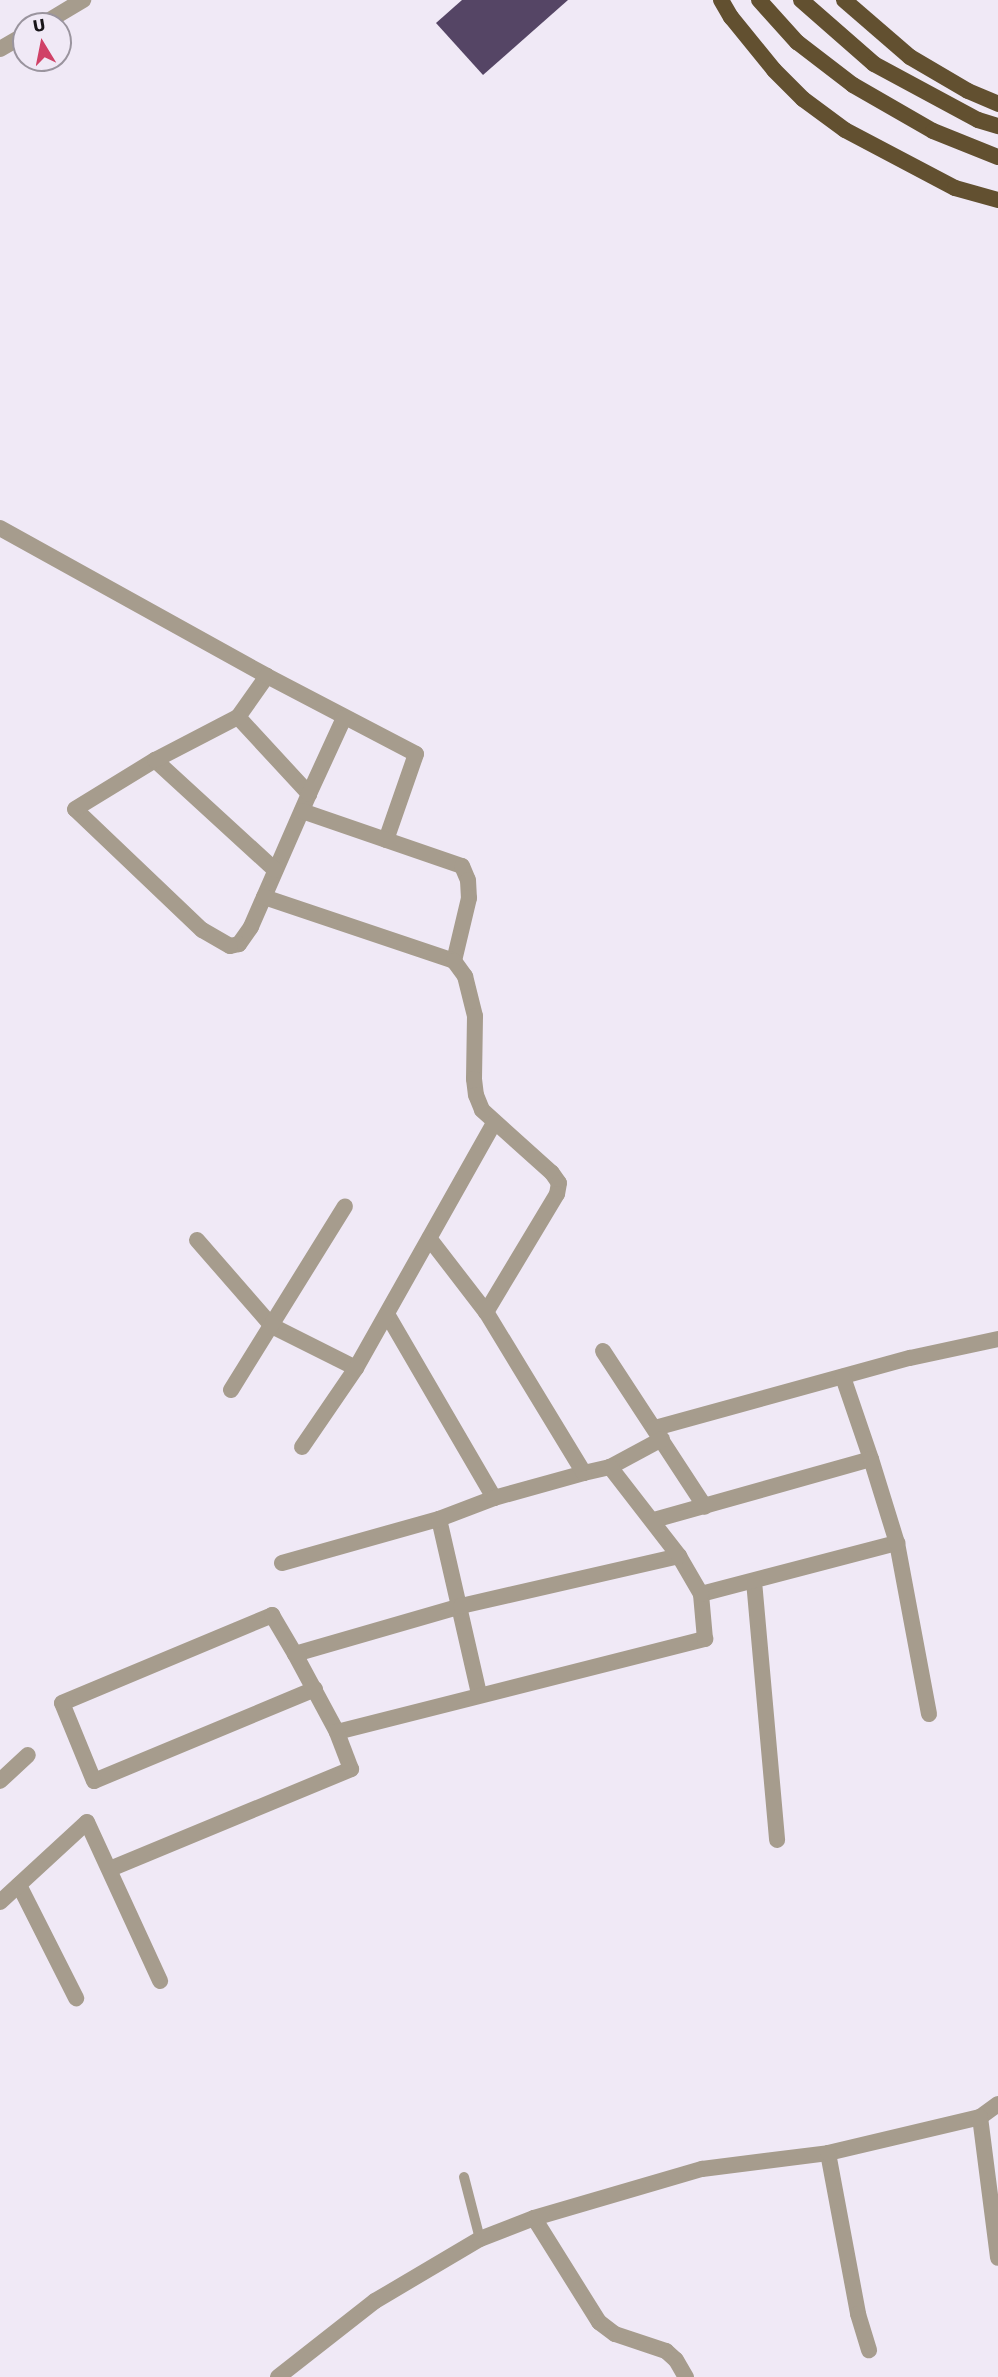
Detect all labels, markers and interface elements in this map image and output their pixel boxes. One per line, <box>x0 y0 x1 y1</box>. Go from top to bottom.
north arrow <box>12 12 72 72</box>
text: U <box>31 15 47 36</box>

